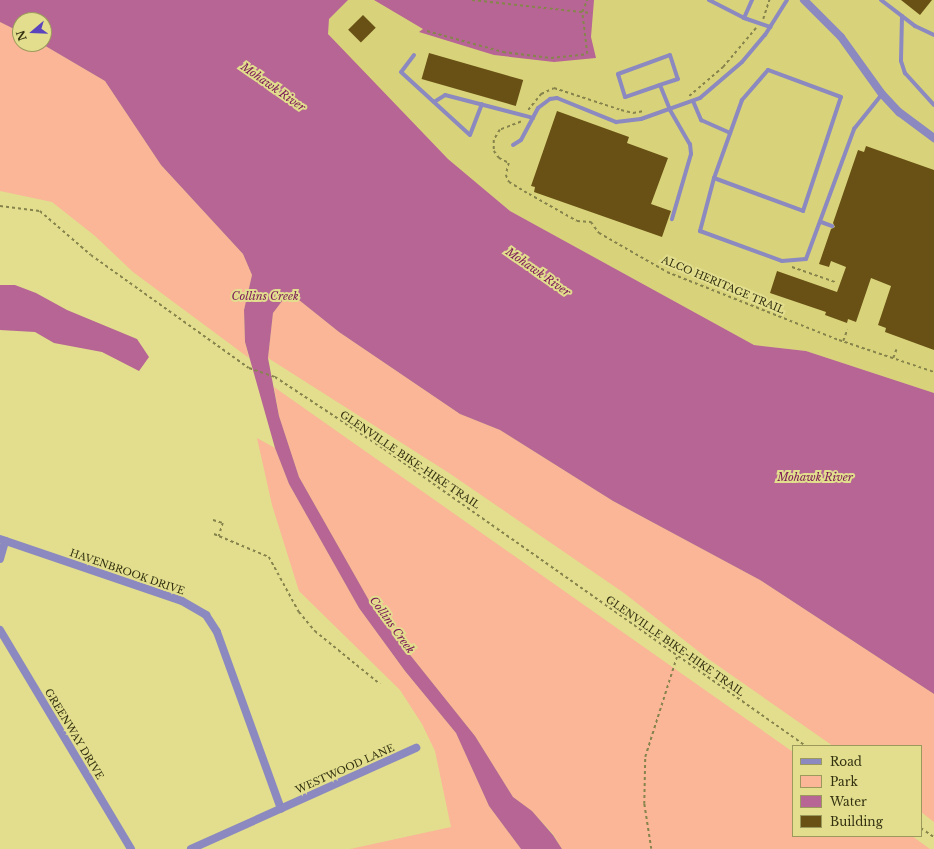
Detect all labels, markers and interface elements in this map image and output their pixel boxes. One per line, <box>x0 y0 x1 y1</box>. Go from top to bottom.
north arrow <box>12 12 52 52</box>
text: N <box>13 28 30 43</box>
water label: Mohawk River <box>238 60 308 114</box>
water label: Mohawk River <box>503 245 573 299</box>
street label: ALCO HERITAGE TRAIL <box>660 254 786 316</box>
water label: Collins Creek <box>231 289 299 303</box>
street label: GLENVILLE BIKE-HIKE TRAIL <box>338 408 482 512</box>
water label: Mohawk River <box>777 470 853 484</box>
street label: HAVENBROOK DRIVE <box>68 547 186 597</box>
street label: GLENVILLE BIKE-HIKE TRAIL <box>603 593 747 699</box>
water label: Collins Creek <box>367 594 417 656</box>
street label: GREENWAY DRIVE <box>42 686 106 782</box>
street label: WESTWOOD LANE <box>294 742 396 796</box>
legend <box>792 745 922 837</box>
text: Road <box>830 754 862 769</box>
text: Park <box>830 774 858 789</box>
text: Water <box>830 794 867 809</box>
text: Building <box>830 814 883 829</box>

